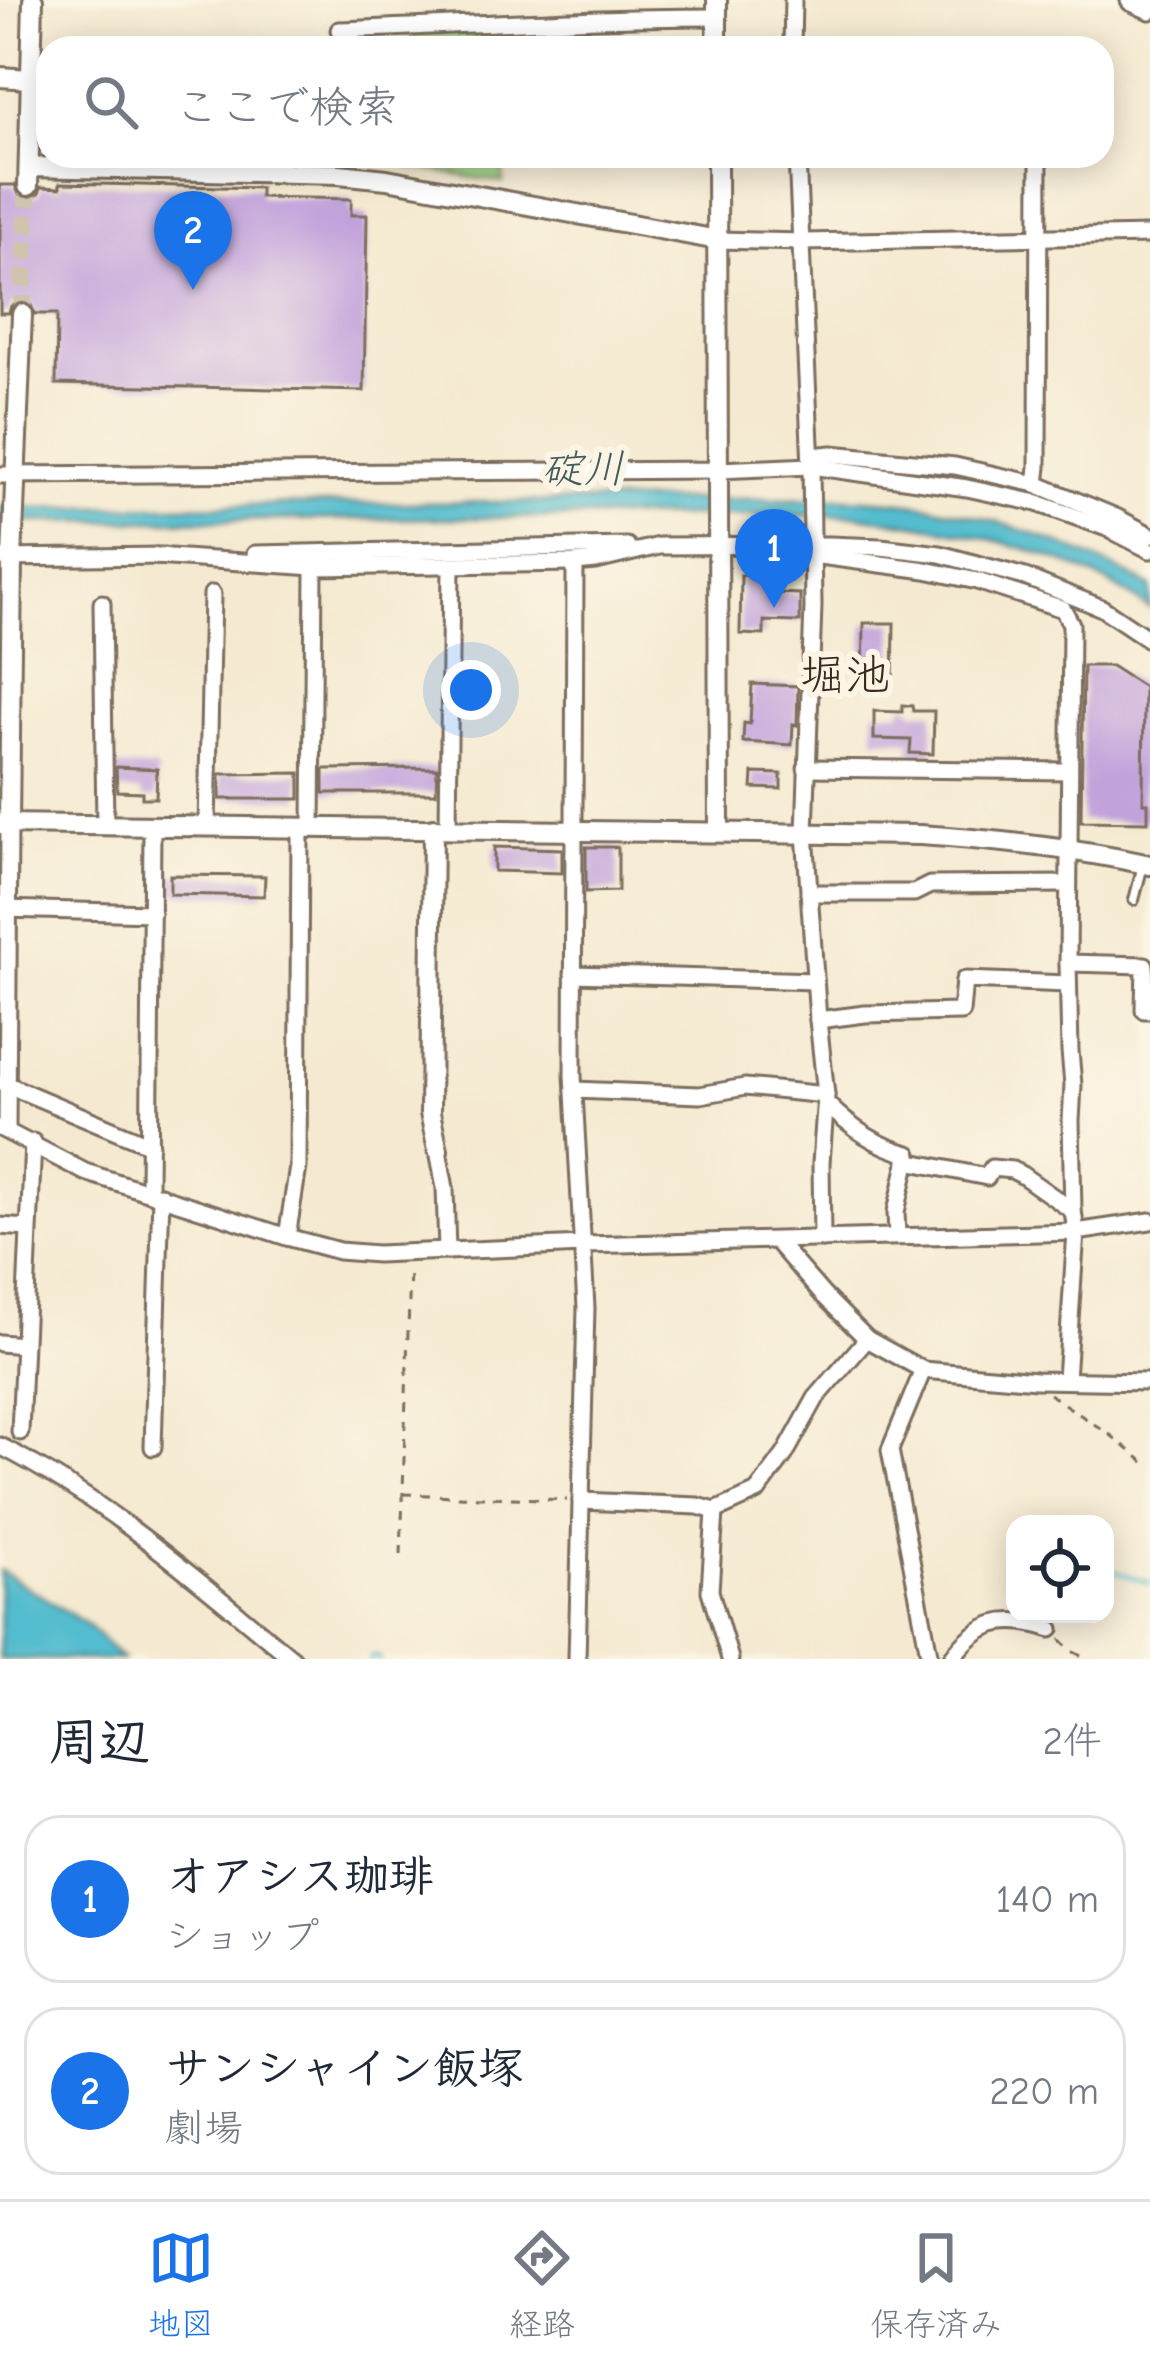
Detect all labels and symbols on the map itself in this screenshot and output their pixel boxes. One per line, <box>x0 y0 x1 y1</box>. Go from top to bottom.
pin: 2 <box>154 191 232 290</box>
water label: 碇川 <box>541 444 625 495</box>
pin: 1 <box>735 509 813 608</box>
district label: 堀池 <box>800 649 890 701</box>
your location <box>441 660 501 720</box>

